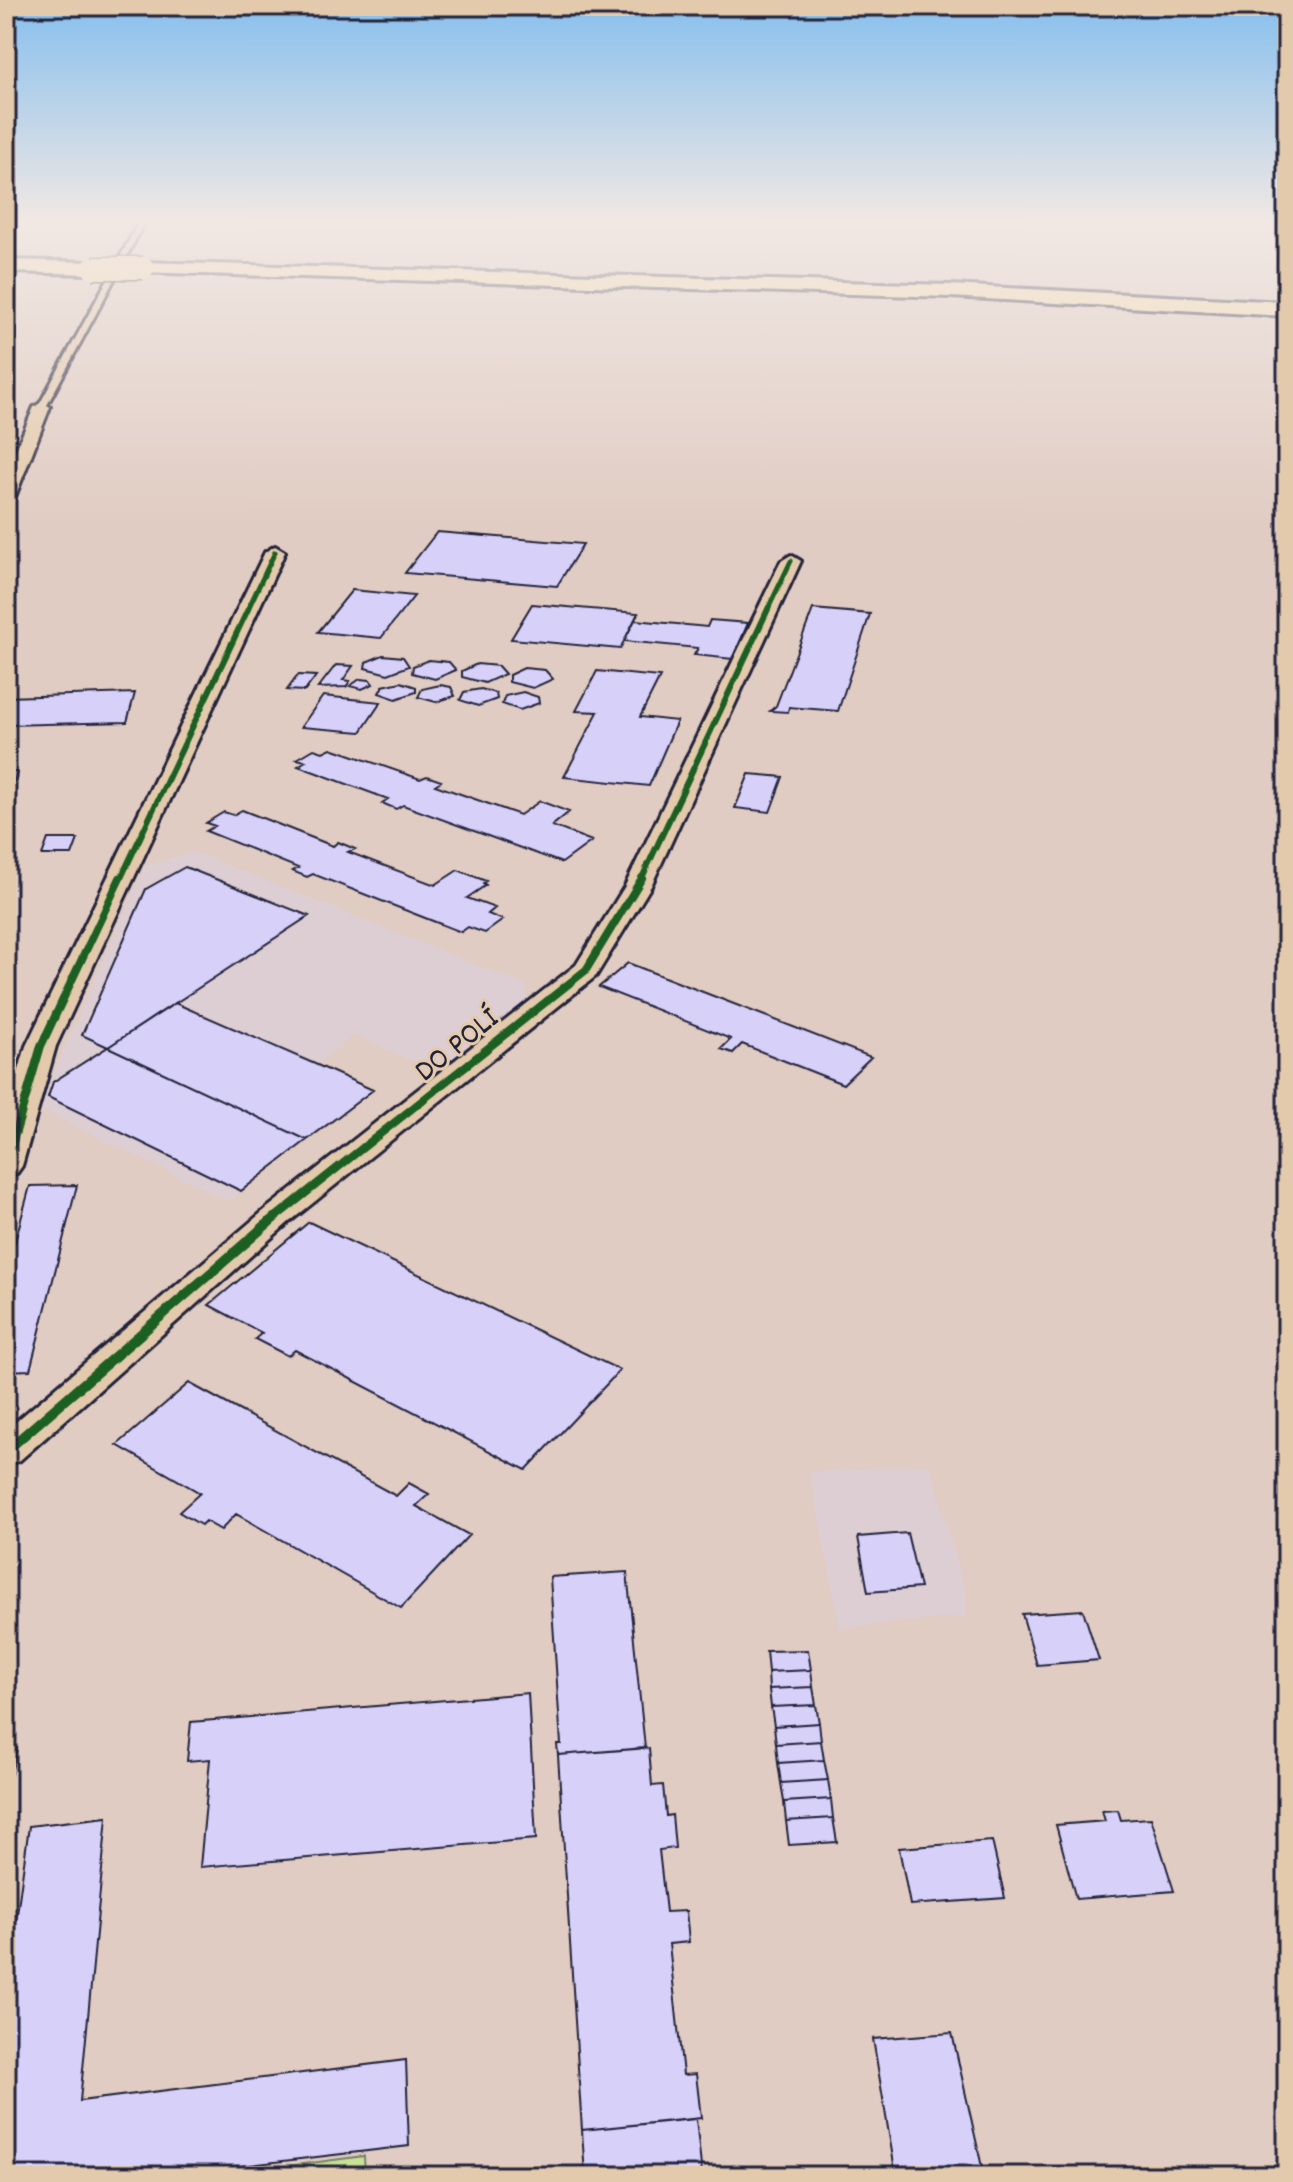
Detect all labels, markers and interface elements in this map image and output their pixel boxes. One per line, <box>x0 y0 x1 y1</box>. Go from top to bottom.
street label: DO POLÍ <box>406 998 511 1095</box>

